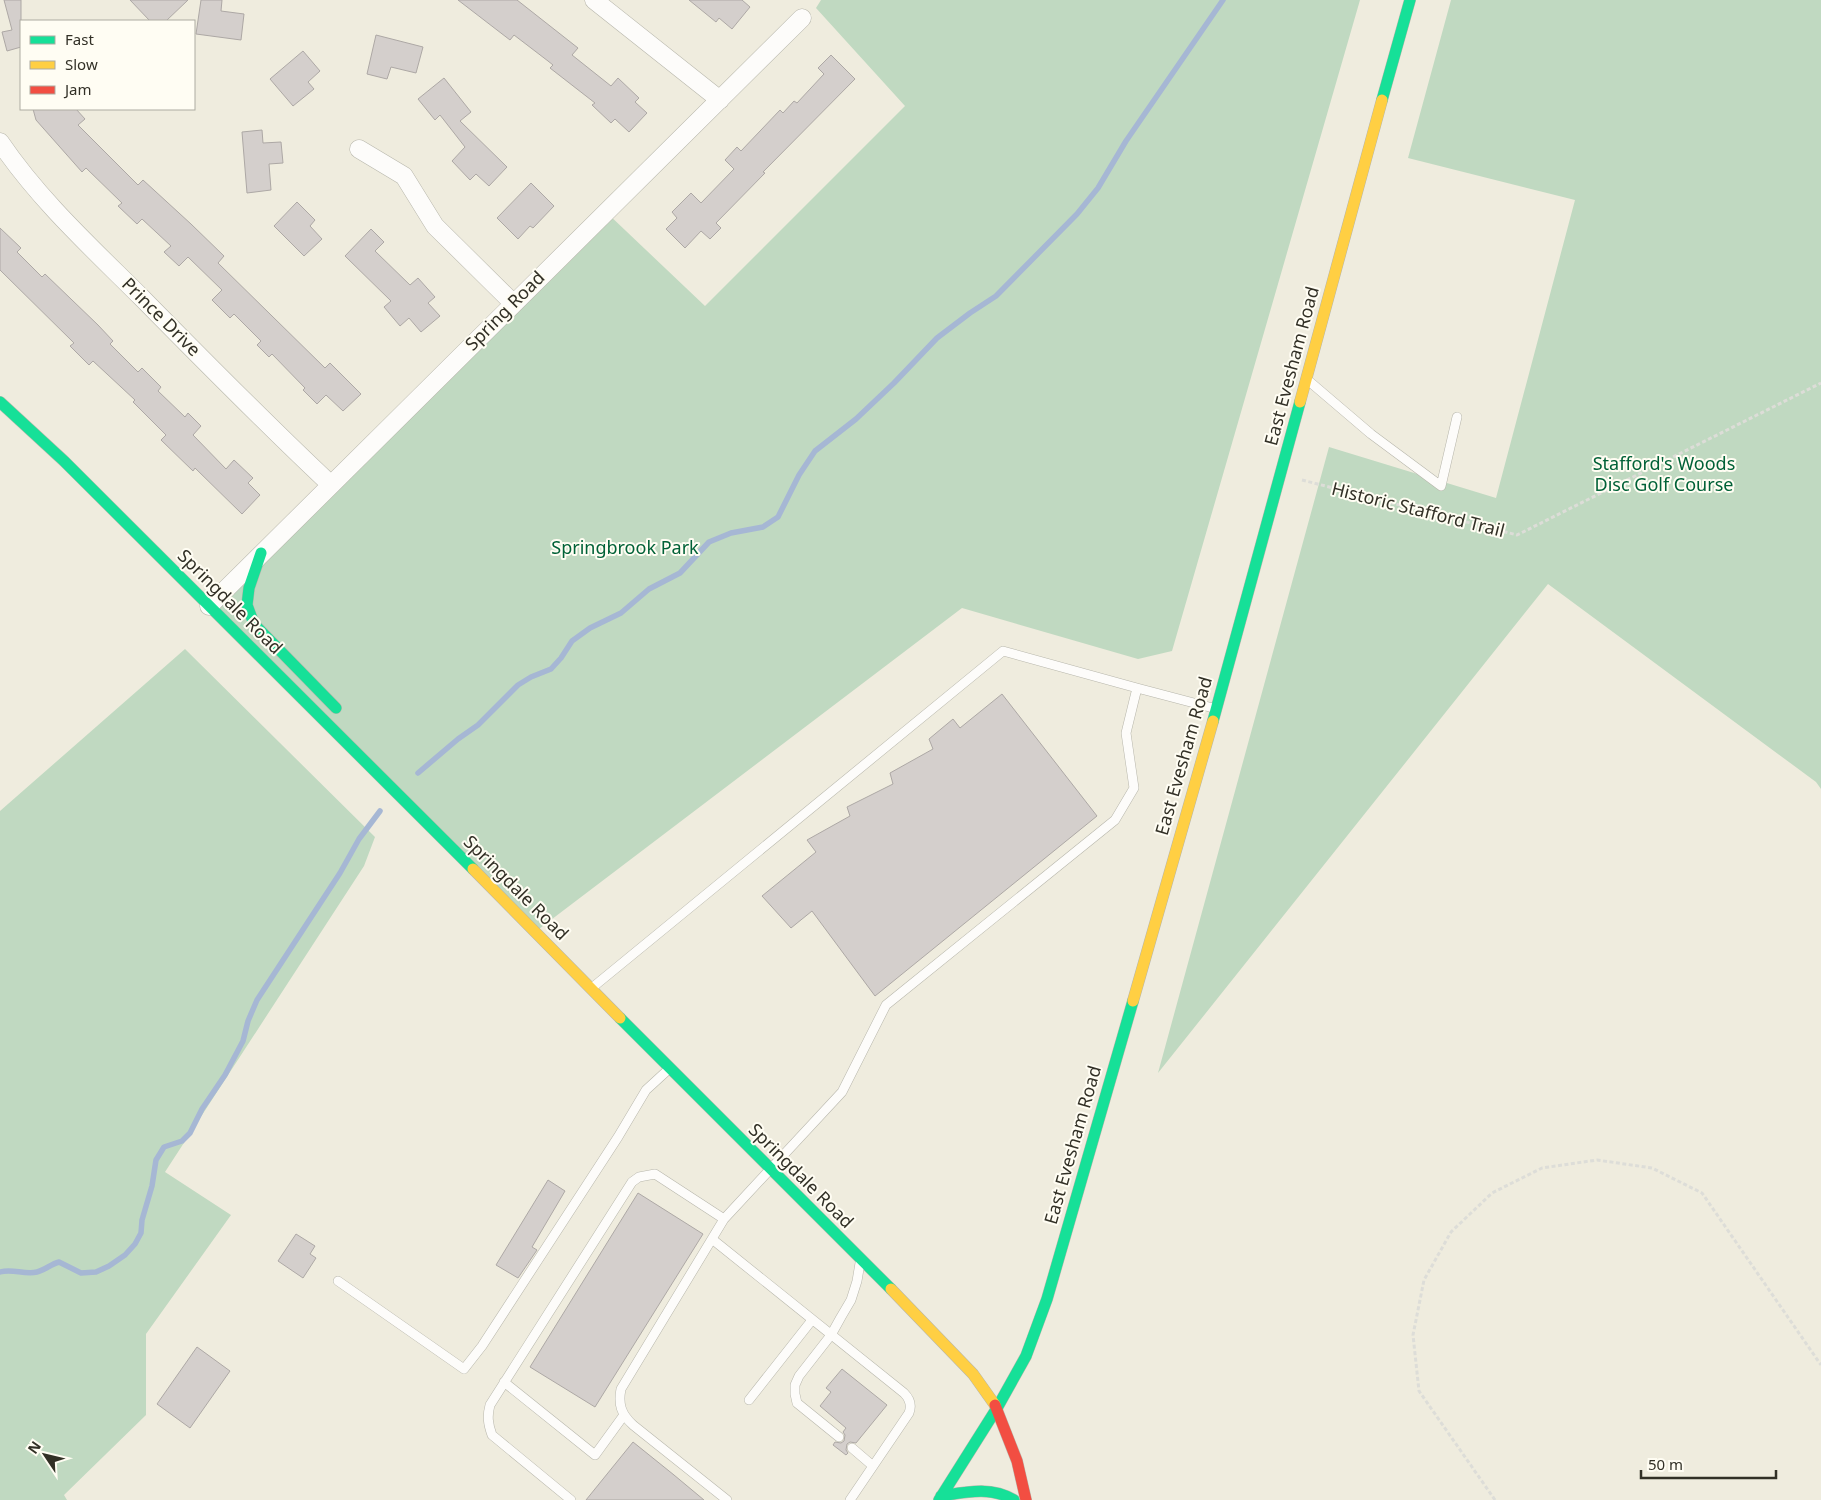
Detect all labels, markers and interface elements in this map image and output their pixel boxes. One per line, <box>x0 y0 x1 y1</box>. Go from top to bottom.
legend <box>20 20 195 110</box>
text: Fast <box>65 29 94 49</box>
text: Slow <box>65 54 98 74</box>
text: Jam <box>63 79 92 99</box>
street label: Spring Road <box>459 265 549 355</box>
street label: Prince Drive <box>117 272 206 361</box>
street label: East Evesham Road <box>1258 284 1324 448</box>
park label: Stafford's Woods Disc Golf Course <box>1593 451 1735 496</box>
street label: Historic Stafford Trail <box>1329 476 1507 542</box>
park label: Springbrook Park <box>551 535 699 559</box>
street label: Springdale Road <box>173 544 288 659</box>
street label: East Evesham Road <box>1149 674 1217 838</box>
street label: Springdale Road <box>459 830 574 945</box>
street label: East Evesham Road <box>1038 1063 1106 1227</box>
street label: Springdale Road <box>744 1118 859 1233</box>
north arrow <box>20 1430 70 1480</box>
text: N <box>23 1437 45 1457</box>
scale bar <box>1641 1448 1776 1480</box>
text: 50 m <box>1648 1454 1683 1474</box>

